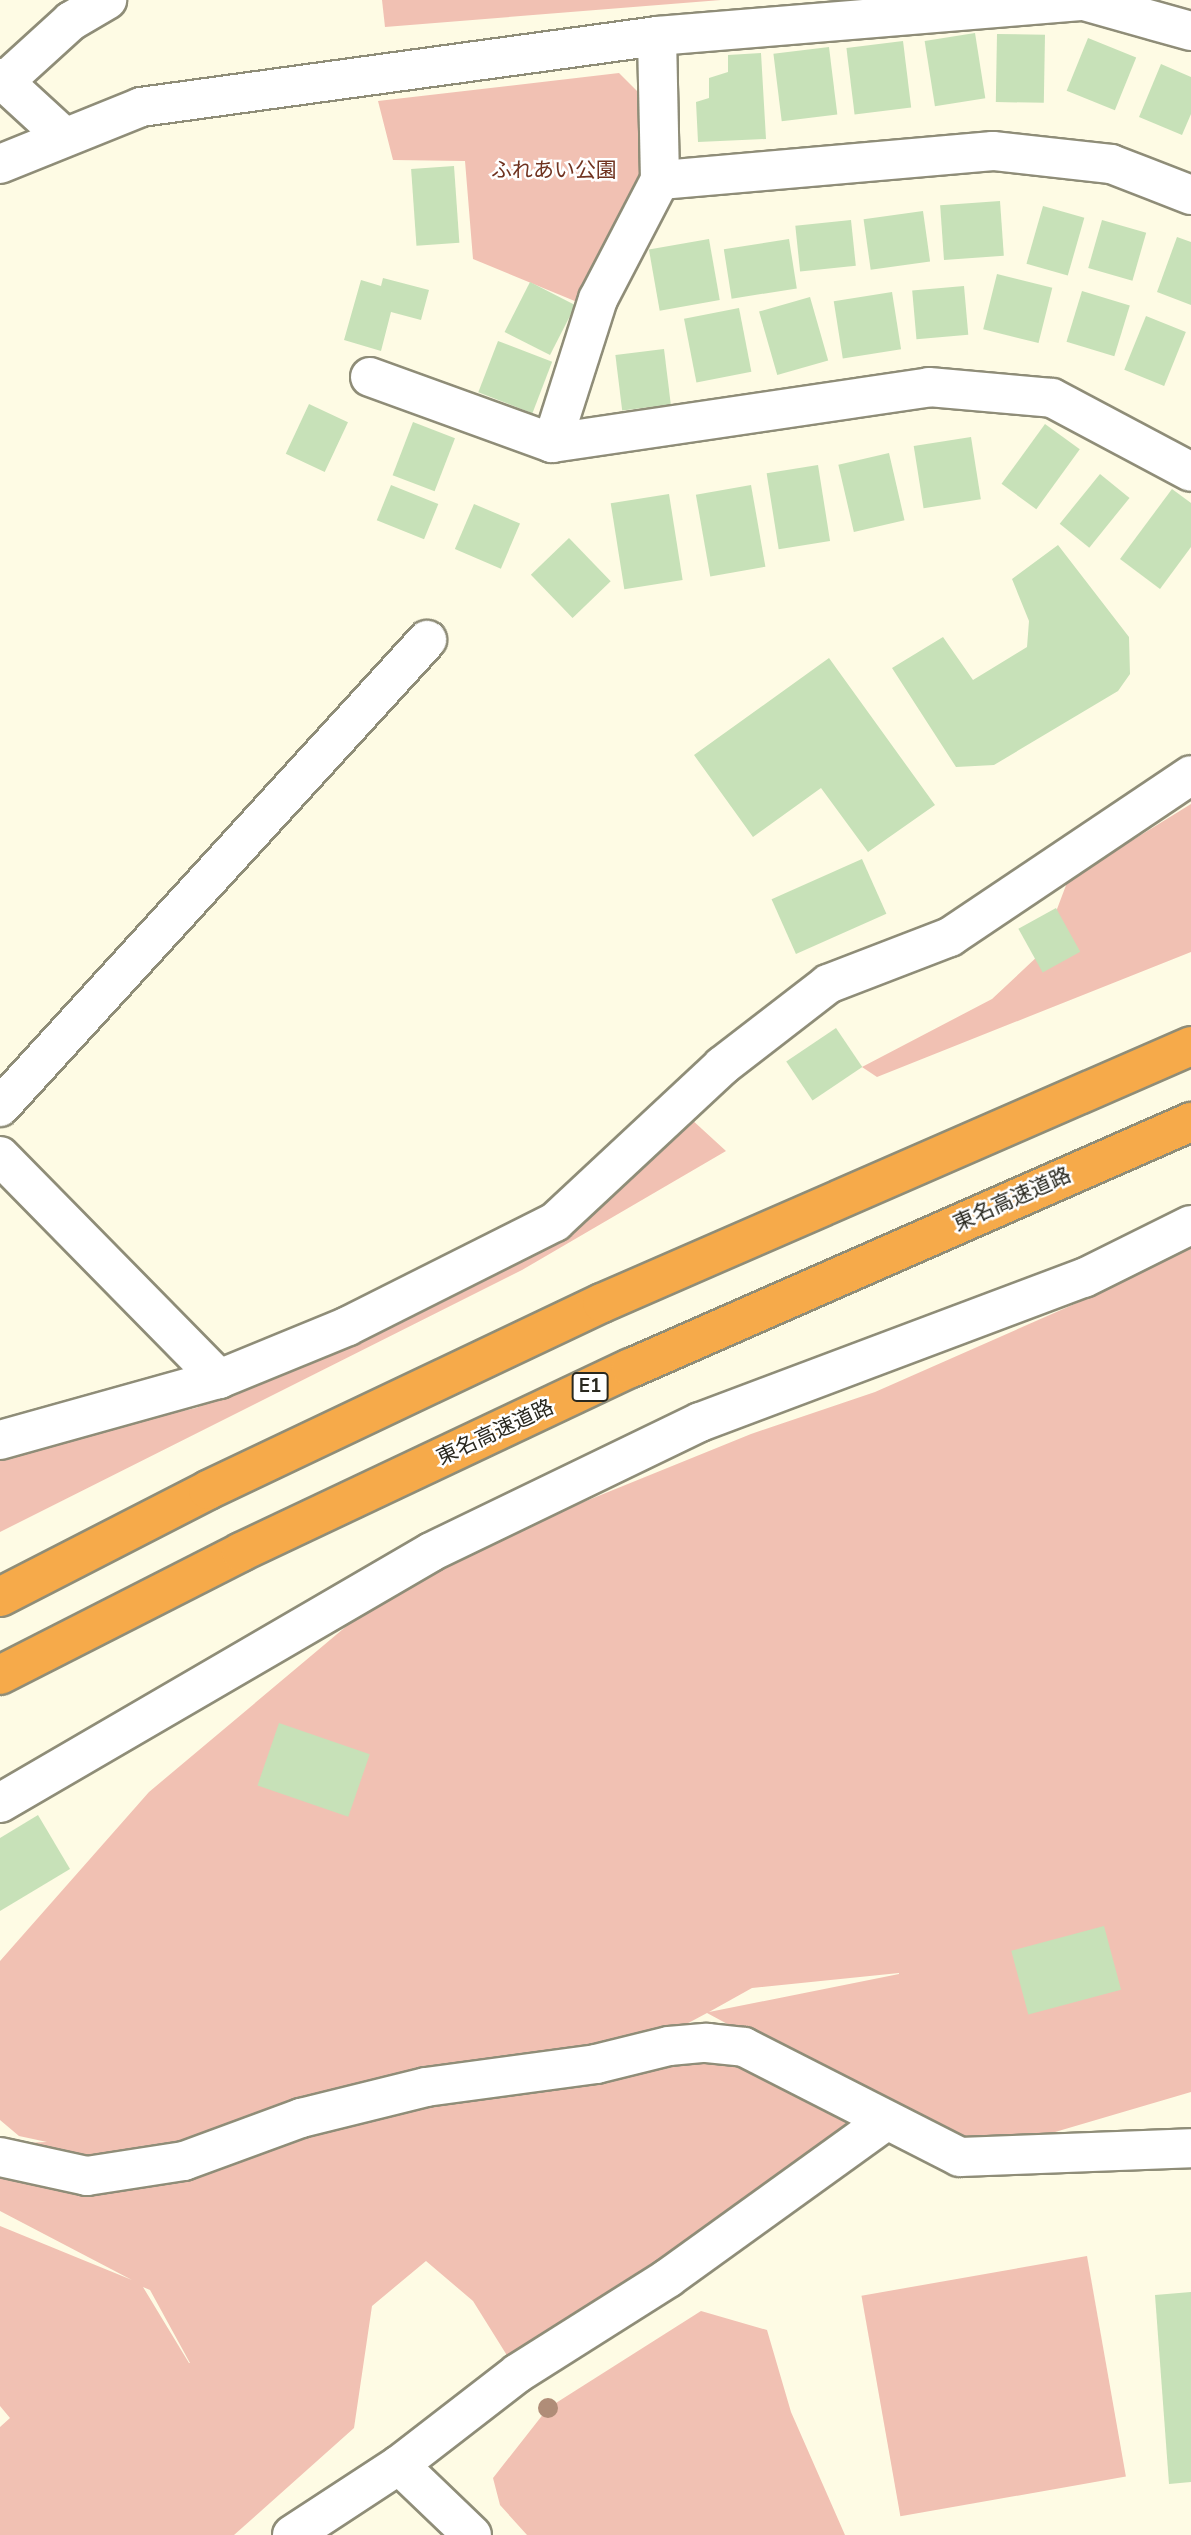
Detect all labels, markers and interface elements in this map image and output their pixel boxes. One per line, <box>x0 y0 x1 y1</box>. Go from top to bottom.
park label: ふれあい公園 <box>491 157 617 183</box>
street label: 東名高速道路 <box>949 1162 1075 1236</box>
road number: E1 <box>571 1372 609 1402</box>
street label: 東名高速道路 <box>433 1394 557 1470</box>

